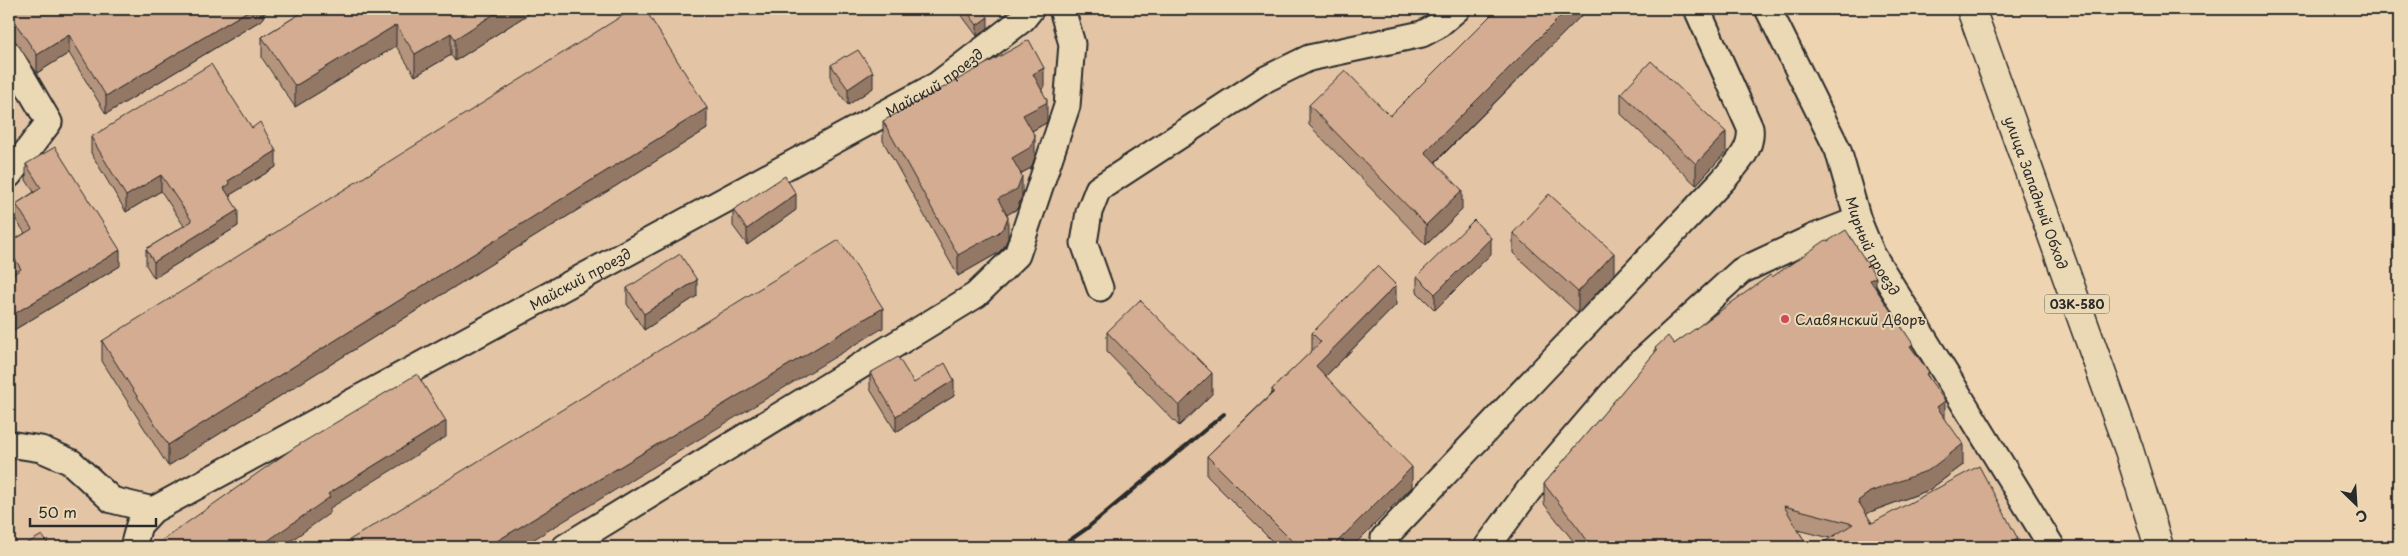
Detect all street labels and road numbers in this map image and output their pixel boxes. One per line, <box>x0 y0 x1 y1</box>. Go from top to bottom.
street label: Майский проезд <box>881 43 987 122</box>
street label: улица Западный Обход <box>2000 113 2074 272</box>
street label: Мирный проезд <box>1841 194 1905 299</box>
street label: Майский проезд <box>525 242 635 315</box>
road number: 03К-580 <box>2044 294 2110 314</box>

